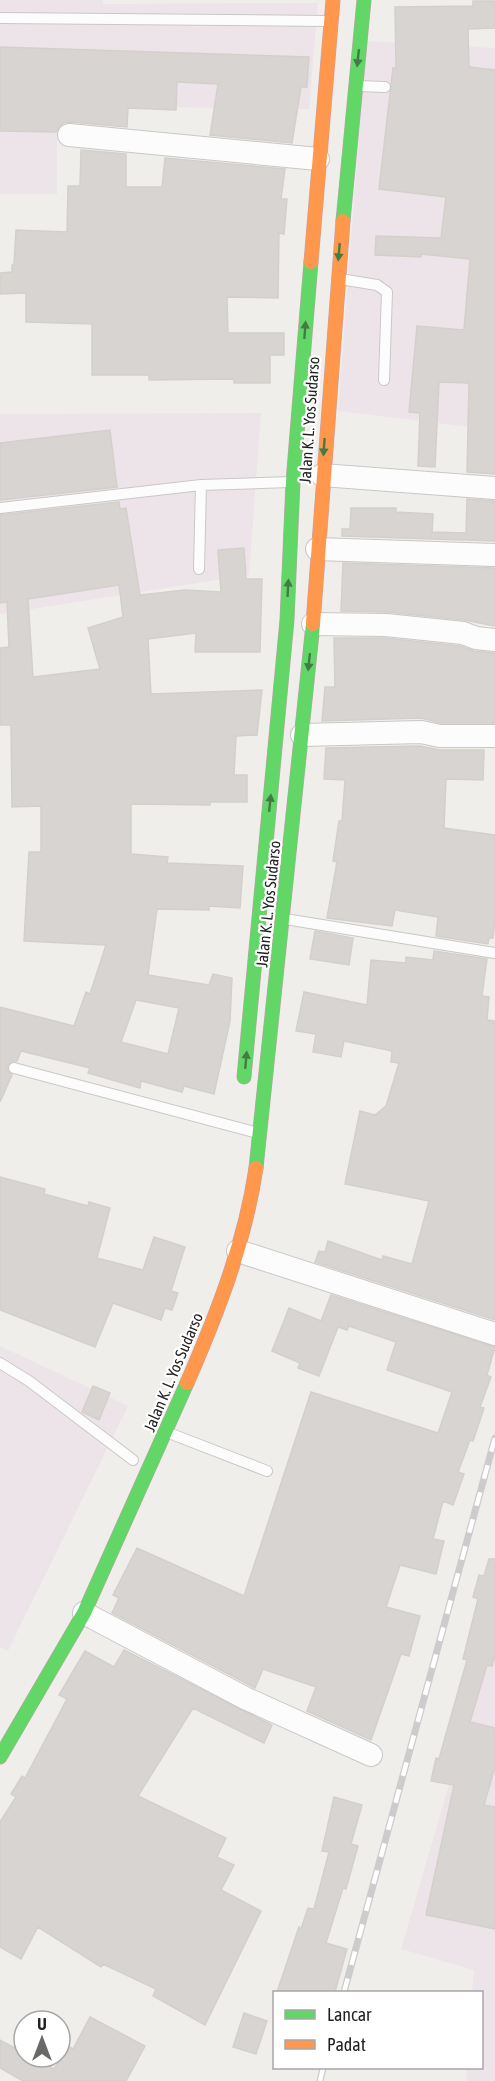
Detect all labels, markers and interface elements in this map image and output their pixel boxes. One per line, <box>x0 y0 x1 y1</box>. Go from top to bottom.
one-way arrow <box>353 49 363 68</box>
one-way arrow <box>334 243 344 262</box>
one-way arrow <box>300 321 309 340</box>
street label: Jalan K. L. Yos Sudarso <box>296 356 322 484</box>
one-way arrow <box>319 437 329 456</box>
one-way arrow <box>284 578 293 597</box>
one-way arrow <box>304 653 314 672</box>
one-way arrow <box>265 793 275 812</box>
street label: Jalan K. L. Yos Sudarso <box>252 840 284 968</box>
one-way arrow <box>241 1050 251 1069</box>
street label: Jalan K. L. Yos Sudarso <box>140 1310 206 1434</box>
legend <box>273 1991 483 2069</box>
text: Lancar <box>327 2004 372 2025</box>
north arrow <box>12 2009 72 2069</box>
text: U <box>37 2015 47 2033</box>
text: Padat <box>327 2034 366 2055</box>

